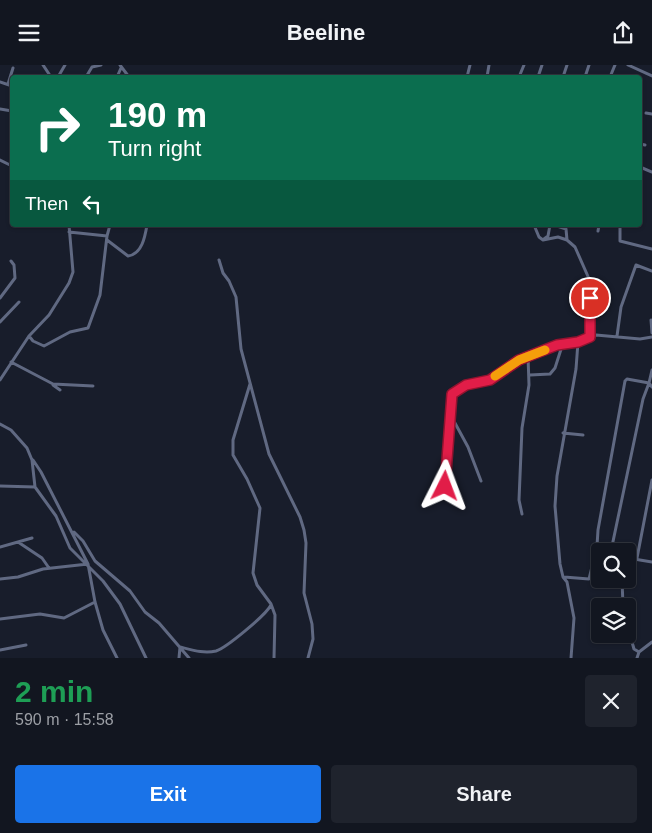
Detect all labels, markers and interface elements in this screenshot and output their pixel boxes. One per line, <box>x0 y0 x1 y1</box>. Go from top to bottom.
icon: menu <box>15 19 43 47</box>
icon: share <box>609 19 637 47</box>
text: Beeline <box>287 20 365 45</box>
icon: right <box>25 95 90 160</box>
text: 190 m <box>108 95 207 134</box>
text: Turn right <box>108 136 201 161</box>
icon: left <box>78 190 106 218</box>
text: Then <box>25 193 68 214</box>
pin <box>569 277 611 319</box>
icon: arrive <box>576 284 604 312</box>
position arrow <box>418 459 470 511</box>
map controls <box>591 543 636 643</box>
button: search <box>591 543 636 588</box>
button: layers <box>591 598 636 643</box>
text: 2 min <box>15 675 93 708</box>
button: close <box>585 675 637 727</box>
text: 590 m · 15:58 <box>15 711 114 728</box>
button: Exit <box>15 765 321 823</box>
button: Share <box>331 765 637 823</box>

